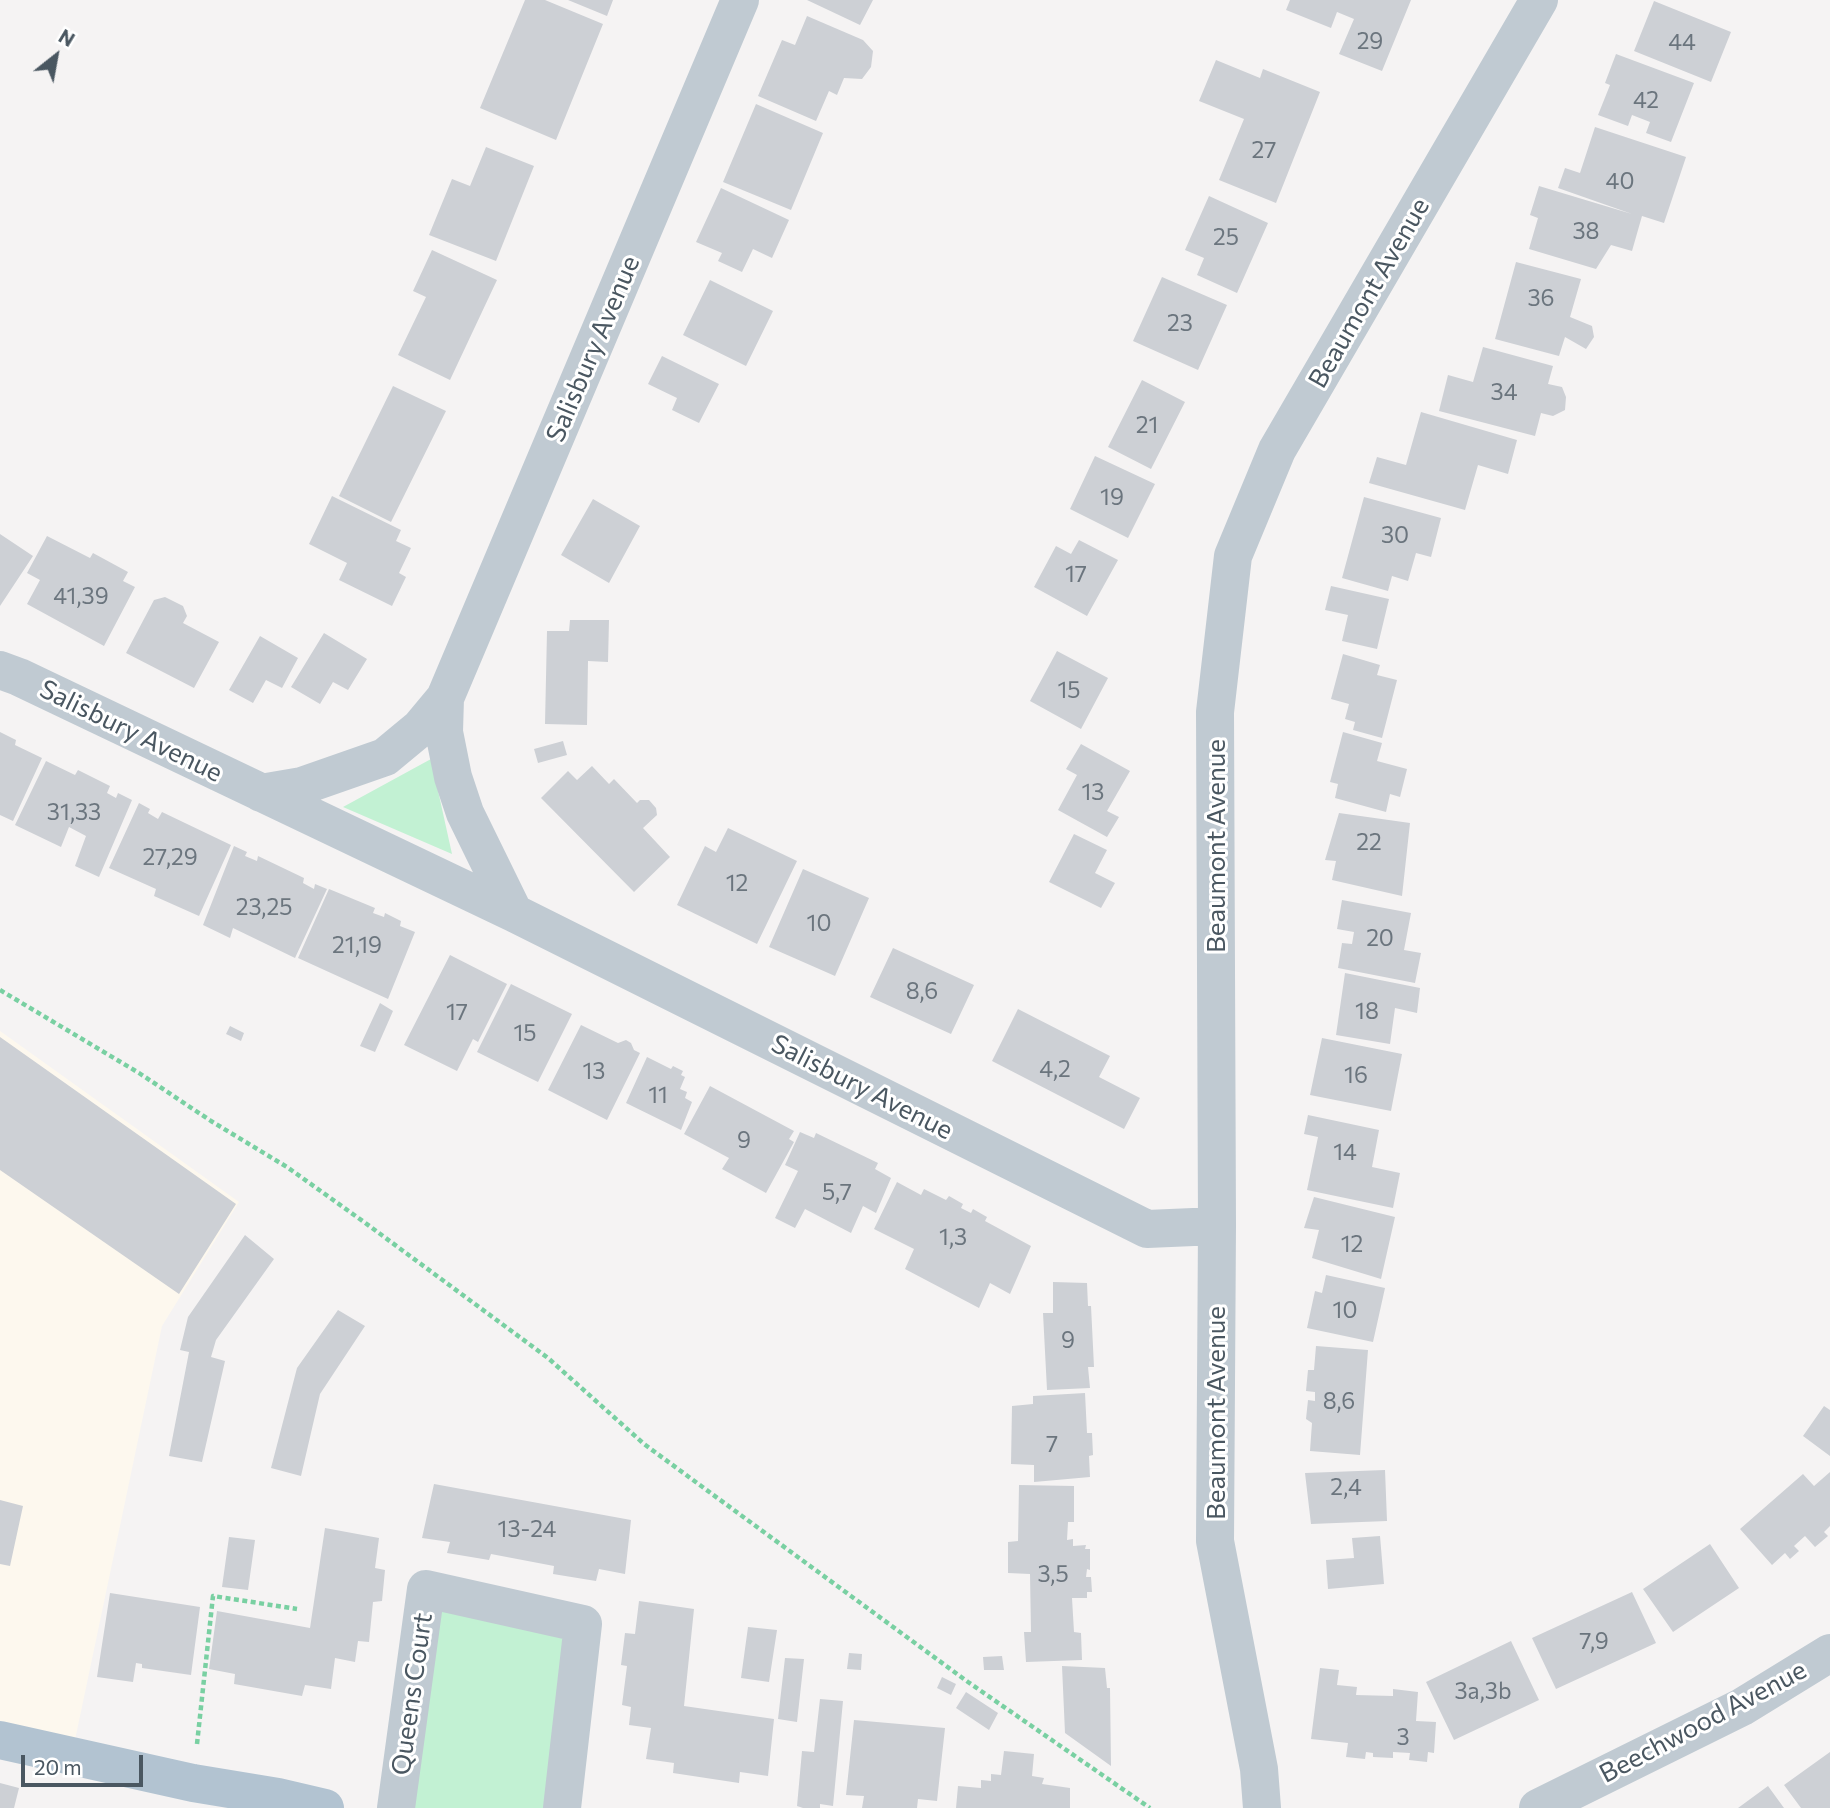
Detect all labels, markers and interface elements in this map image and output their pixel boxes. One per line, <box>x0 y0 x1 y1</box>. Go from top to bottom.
north arrow <box>21 21 91 91</box>
text: N <box>55 24 79 51</box>
house number: 29 <box>1357 27 1383 55</box>
house number: 44 <box>1668 28 1696 56</box>
house number: 42 <box>1633 86 1659 114</box>
house number: 27 <box>1252 136 1276 164</box>
house number: 40 <box>1606 167 1634 195</box>
street label: Beaumont Avenue <box>1302 193 1436 393</box>
house number: 38 <box>1572 217 1600 245</box>
house number: 25 <box>1213 223 1239 251</box>
street label: Salisbury Avenue <box>540 251 646 447</box>
house number: 36 <box>1527 284 1555 312</box>
house number: 23 <box>1167 309 1193 337</box>
house number: 34 <box>1491 378 1517 406</box>
house number: 21 <box>1136 411 1158 439</box>
house number: 19 <box>1100 483 1124 511</box>
house number: 30 <box>1381 521 1409 549</box>
house number: 17 <box>1065 560 1087 588</box>
house number: 41,39 <box>53 582 109 610</box>
street label: Salisbury Avenue <box>35 673 227 789</box>
house number: 15 <box>1057 676 1081 704</box>
street label: Beaumont Avenue <box>1200 739 1232 953</box>
house number: 13 <box>1082 778 1104 806</box>
house number: 31,33 <box>47 798 101 826</box>
house number: 22 <box>1356 828 1382 856</box>
house number: 27,29 <box>142 843 198 871</box>
house number: 12 <box>726 869 748 897</box>
house number: 23,25 <box>236 893 292 921</box>
house number: 10 <box>807 909 831 937</box>
house number: 20 <box>1366 924 1394 952</box>
house number: 21,19 <box>332 931 382 959</box>
house number: 8,6 <box>906 977 938 1005</box>
house number: 18 <box>1355 997 1379 1025</box>
house number: 17 <box>446 998 468 1026</box>
house number: 15 <box>513 1019 537 1047</box>
street label: Salisbury Avenue <box>766 1028 958 1146</box>
house number: 4,2 <box>1039 1055 1071 1083</box>
house number: 13 <box>583 1057 605 1085</box>
house number: 16 <box>1344 1061 1368 1089</box>
house number: 11 <box>648 1081 668 1109</box>
house number: 9 <box>737 1126 751 1154</box>
house number: 14 <box>1333 1138 1357 1166</box>
house number: 5,7 <box>822 1178 852 1206</box>
house number: 1,3 <box>939 1223 967 1251</box>
house number: 12 <box>1341 1230 1363 1258</box>
house number: 10 <box>1333 1296 1357 1324</box>
street label: Beaumont Avenue <box>1200 1306 1232 1520</box>
house number: 9 <box>1061 1326 1075 1354</box>
house number: 8,6 <box>1323 1387 1355 1415</box>
house number: 7 <box>1046 1430 1058 1458</box>
house number: 2,4 <box>1330 1473 1362 1501</box>
house number: 13-24 <box>498 1515 556 1543</box>
house number: 3,5 <box>1037 1560 1069 1588</box>
street label: Queens Court <box>385 1611 439 1777</box>
house number: 7,9 <box>1579 1627 1609 1655</box>
street label: Beechwood Avenue <box>1594 1654 1812 1790</box>
house number: 3a,3b <box>1454 1677 1512 1705</box>
house number: 3 <box>1396 1723 1410 1751</box>
scale bar <box>24 1742 147 1786</box>
text: 20 m <box>34 1754 82 1779</box>

